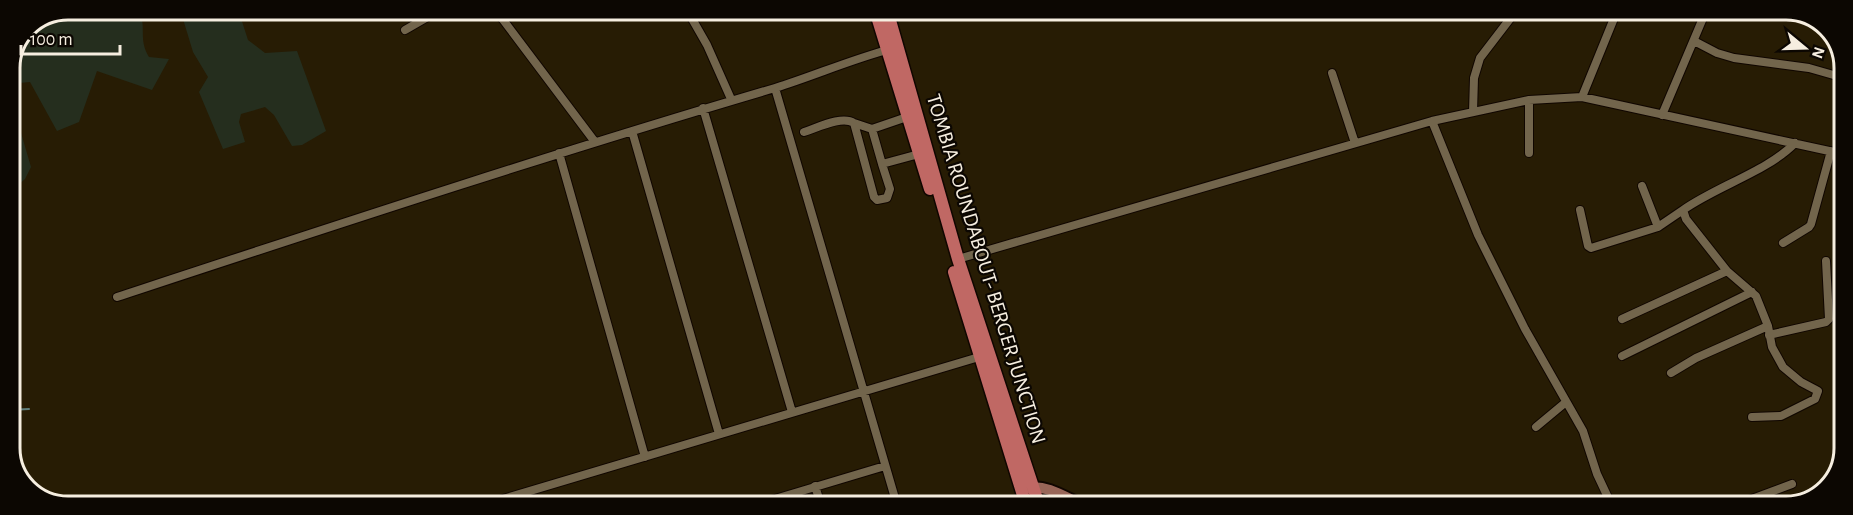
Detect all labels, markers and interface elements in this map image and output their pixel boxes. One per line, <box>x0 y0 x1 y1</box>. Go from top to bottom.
scale bar <box>21 18 120 56</box>
north arrow <box>1775 18 1835 78</box>
text: 100 m <box>30 31 73 49</box>
text: N <box>1809 45 1828 60</box>
street label: TOMBIA ROUNDABOUT- BERGER JUNCTION <box>923 92 1049 446</box>

